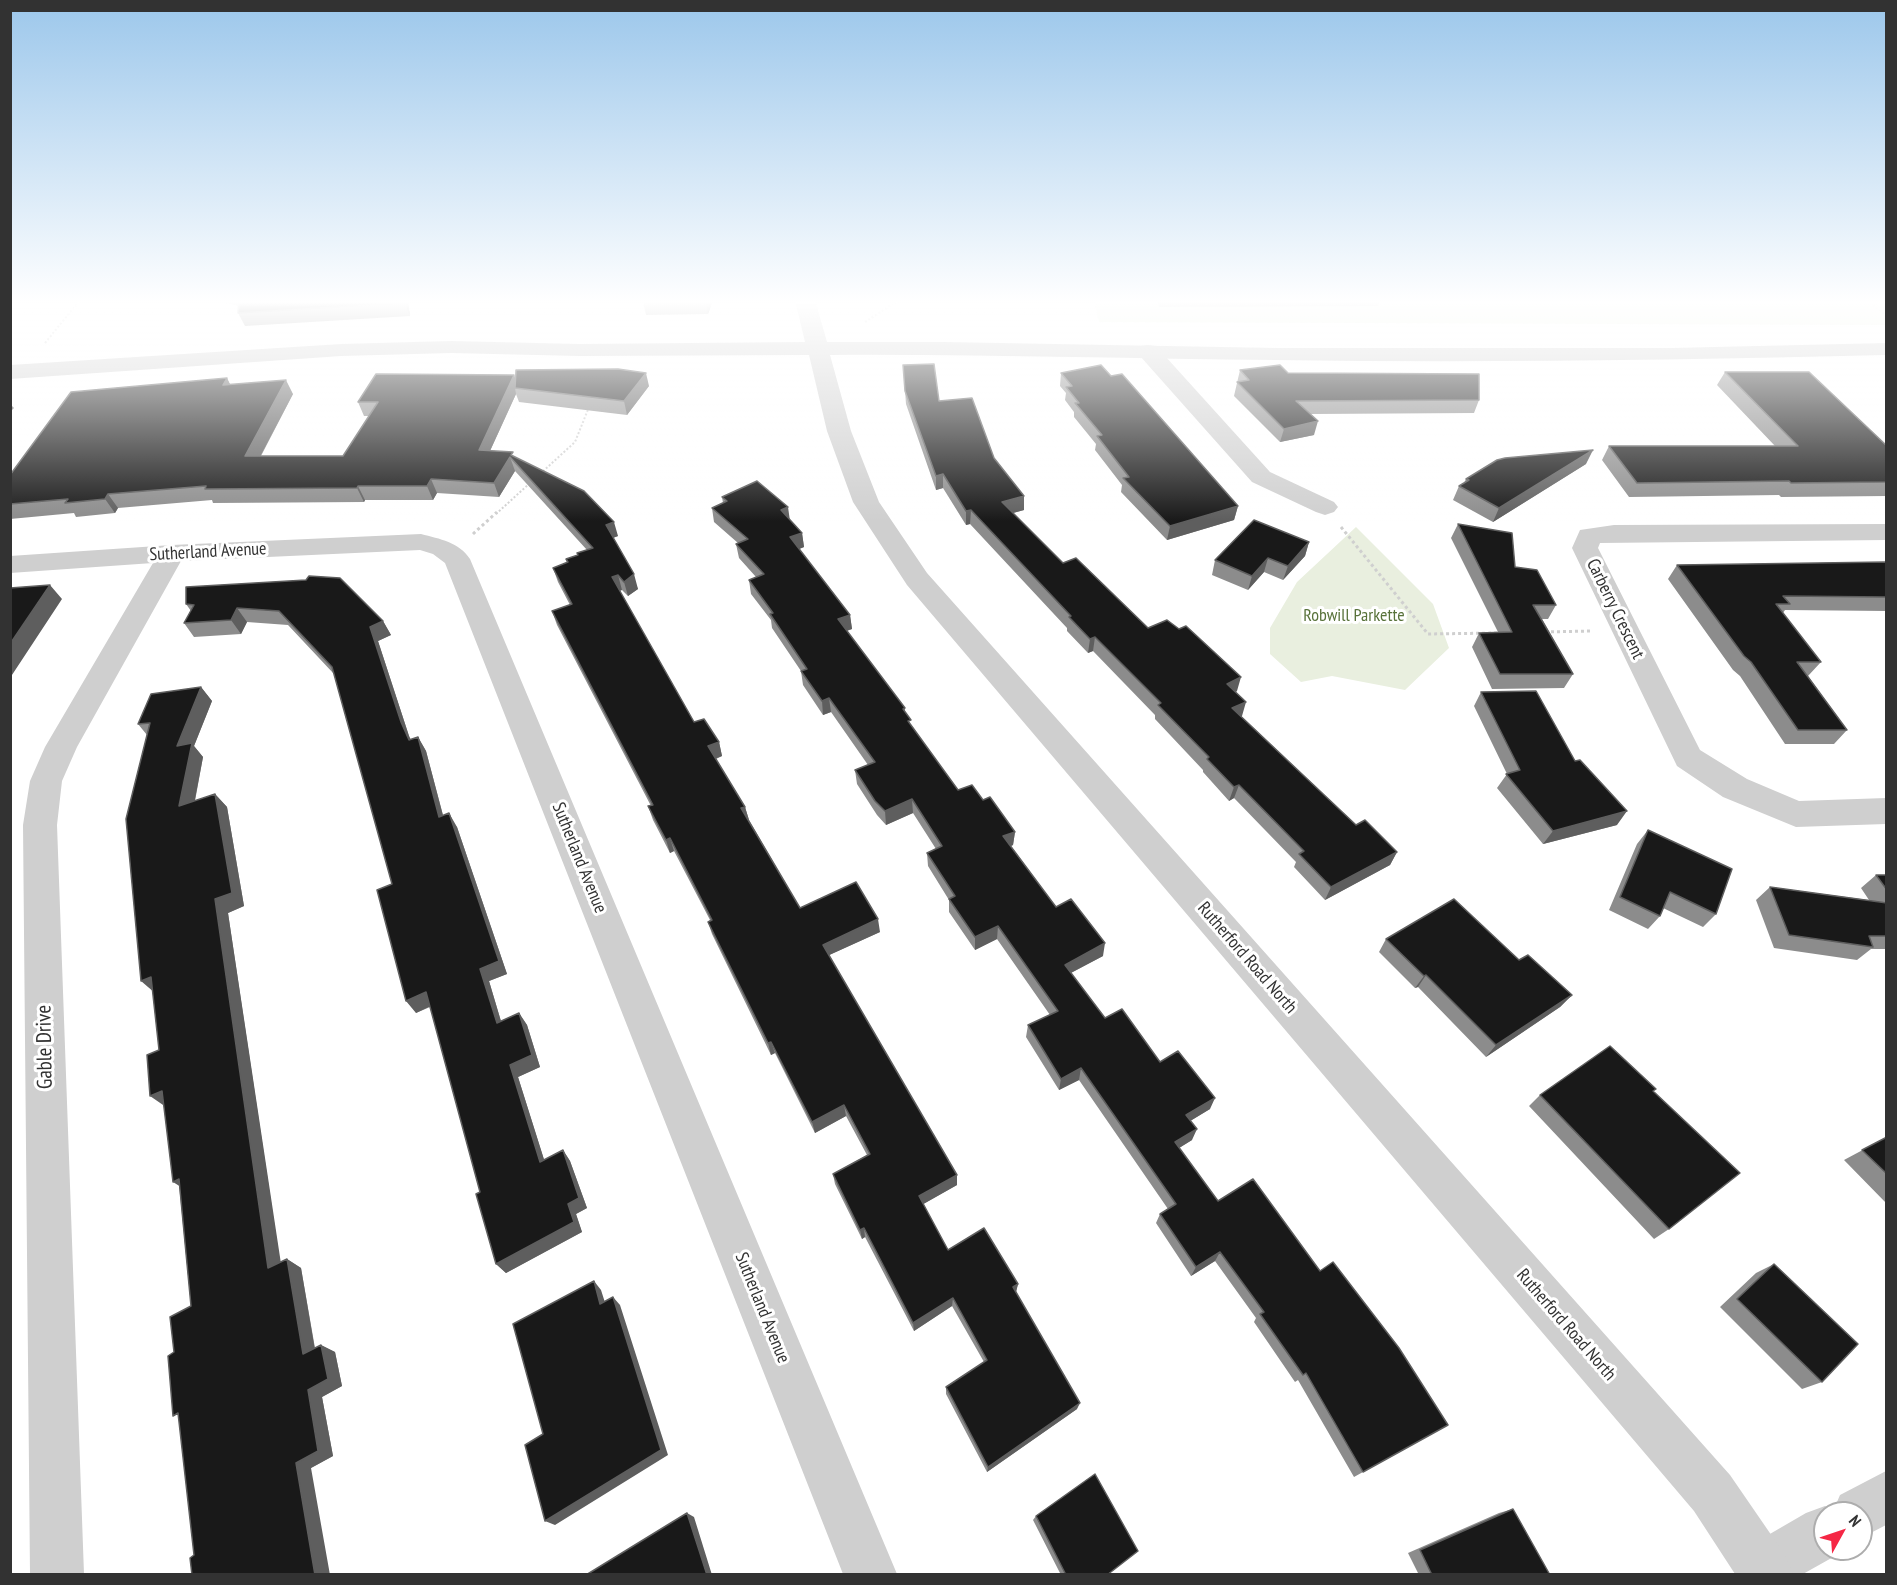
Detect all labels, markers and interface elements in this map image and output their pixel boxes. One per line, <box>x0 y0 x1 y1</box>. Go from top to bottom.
street label: Sutherland Avenue <box>149 538 267 566</box>
street label: Carberry Crescent <box>1581 555 1649 663</box>
park label: Robwill Parkette <box>1303 605 1405 627</box>
street label: Sutherland Avenue <box>547 800 611 916</box>
street label: Rutherford Road North <box>1193 898 1301 1018</box>
street label: Gable Drive <box>32 1005 58 1089</box>
street label: Sutherland Avenue <box>730 1250 794 1366</box>
street label: Rutherford Road North <box>1512 1265 1620 1385</box>
north arrow <box>1813 1501 1873 1561</box>
text: N <box>1845 1511 1866 1530</box>

